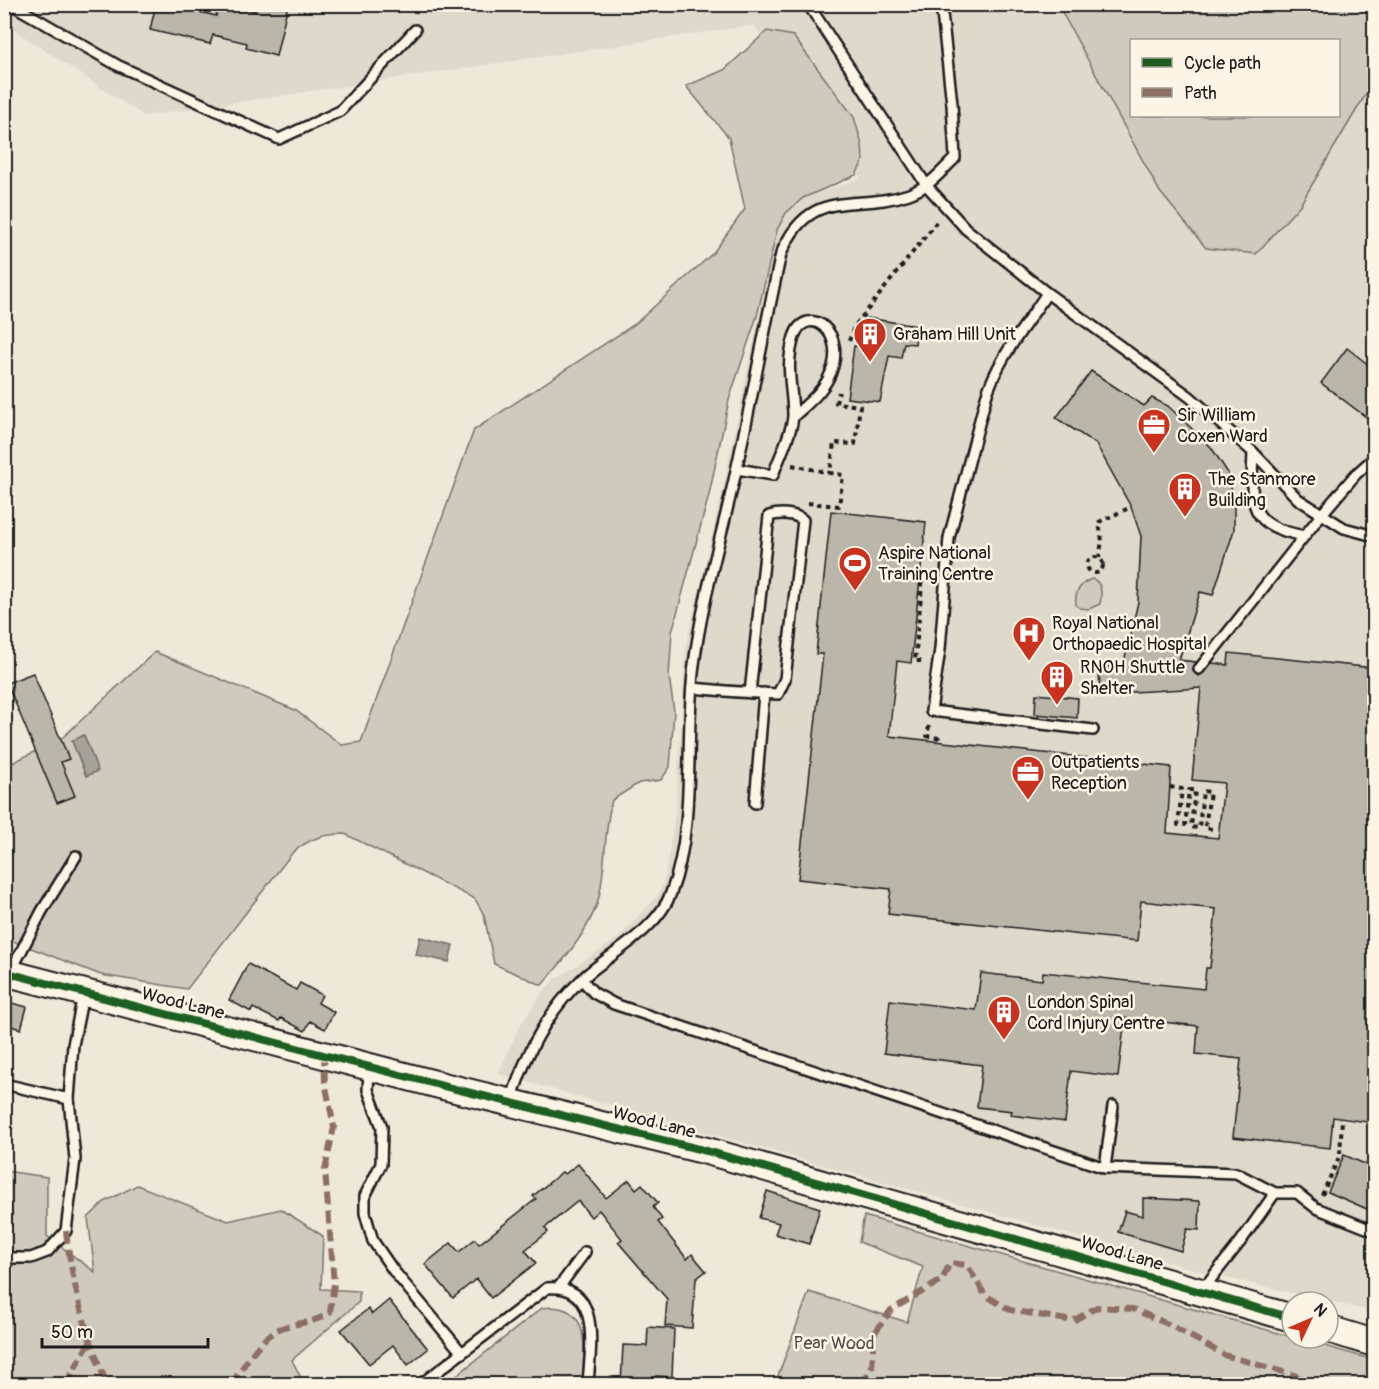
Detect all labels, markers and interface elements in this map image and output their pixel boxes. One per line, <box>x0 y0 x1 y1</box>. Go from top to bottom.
legend <box>1130 39 1340 117</box>
text: Cycle path <box>1184 52 1261 75</box>
text: Path <box>1184 82 1217 105</box>
building icon: Graham Hill Unit <box>852 316 888 363</box>
place label: Graham Hill Unit <box>893 323 1017 346</box>
place label: Sir William Coxen Ward <box>1177 404 1268 448</box>
office icon: Sir William Coxen Ward <box>1136 407 1172 454</box>
place label: The Stanmore Building <box>1208 468 1316 512</box>
building icon: The Stanmore Building <box>1167 471 1203 518</box>
place label: Aspire National Training Centre <box>878 542 994 586</box>
sports icon: Aspire National Training Centre <box>837 545 873 592</box>
place label: Royal National Orthopaedic Hospital <box>1052 612 1207 656</box>
hospital icon: Royal National Orthopaedic Hospital <box>1011 615 1047 662</box>
place label: RNOH Shuttle Shelter <box>1080 656 1185 700</box>
building icon: RNOH Shuttle Shelter <box>1039 659 1075 706</box>
place label: Outpatients Reception <box>1051 751 1139 795</box>
office icon: Outpatients Reception <box>1010 754 1046 801</box>
street label: Wood Lane <box>139 982 227 1025</box>
place label: London Spinal Cord Injury Centre <box>1027 991 1165 1035</box>
building icon: London Spinal Cord Injury Centre <box>986 994 1022 1041</box>
street label: Wood Lane <box>610 1101 698 1144</box>
street label: Wood Lane <box>1078 1231 1166 1276</box>
north arrow <box>1280 1290 1340 1350</box>
text: N <box>1309 1299 1331 1321</box>
scale bar <box>42 1311 208 1349</box>
text: 50 m <box>51 1321 93 1344</box>
park label: Pear Wood <box>793 1332 875 1355</box>

